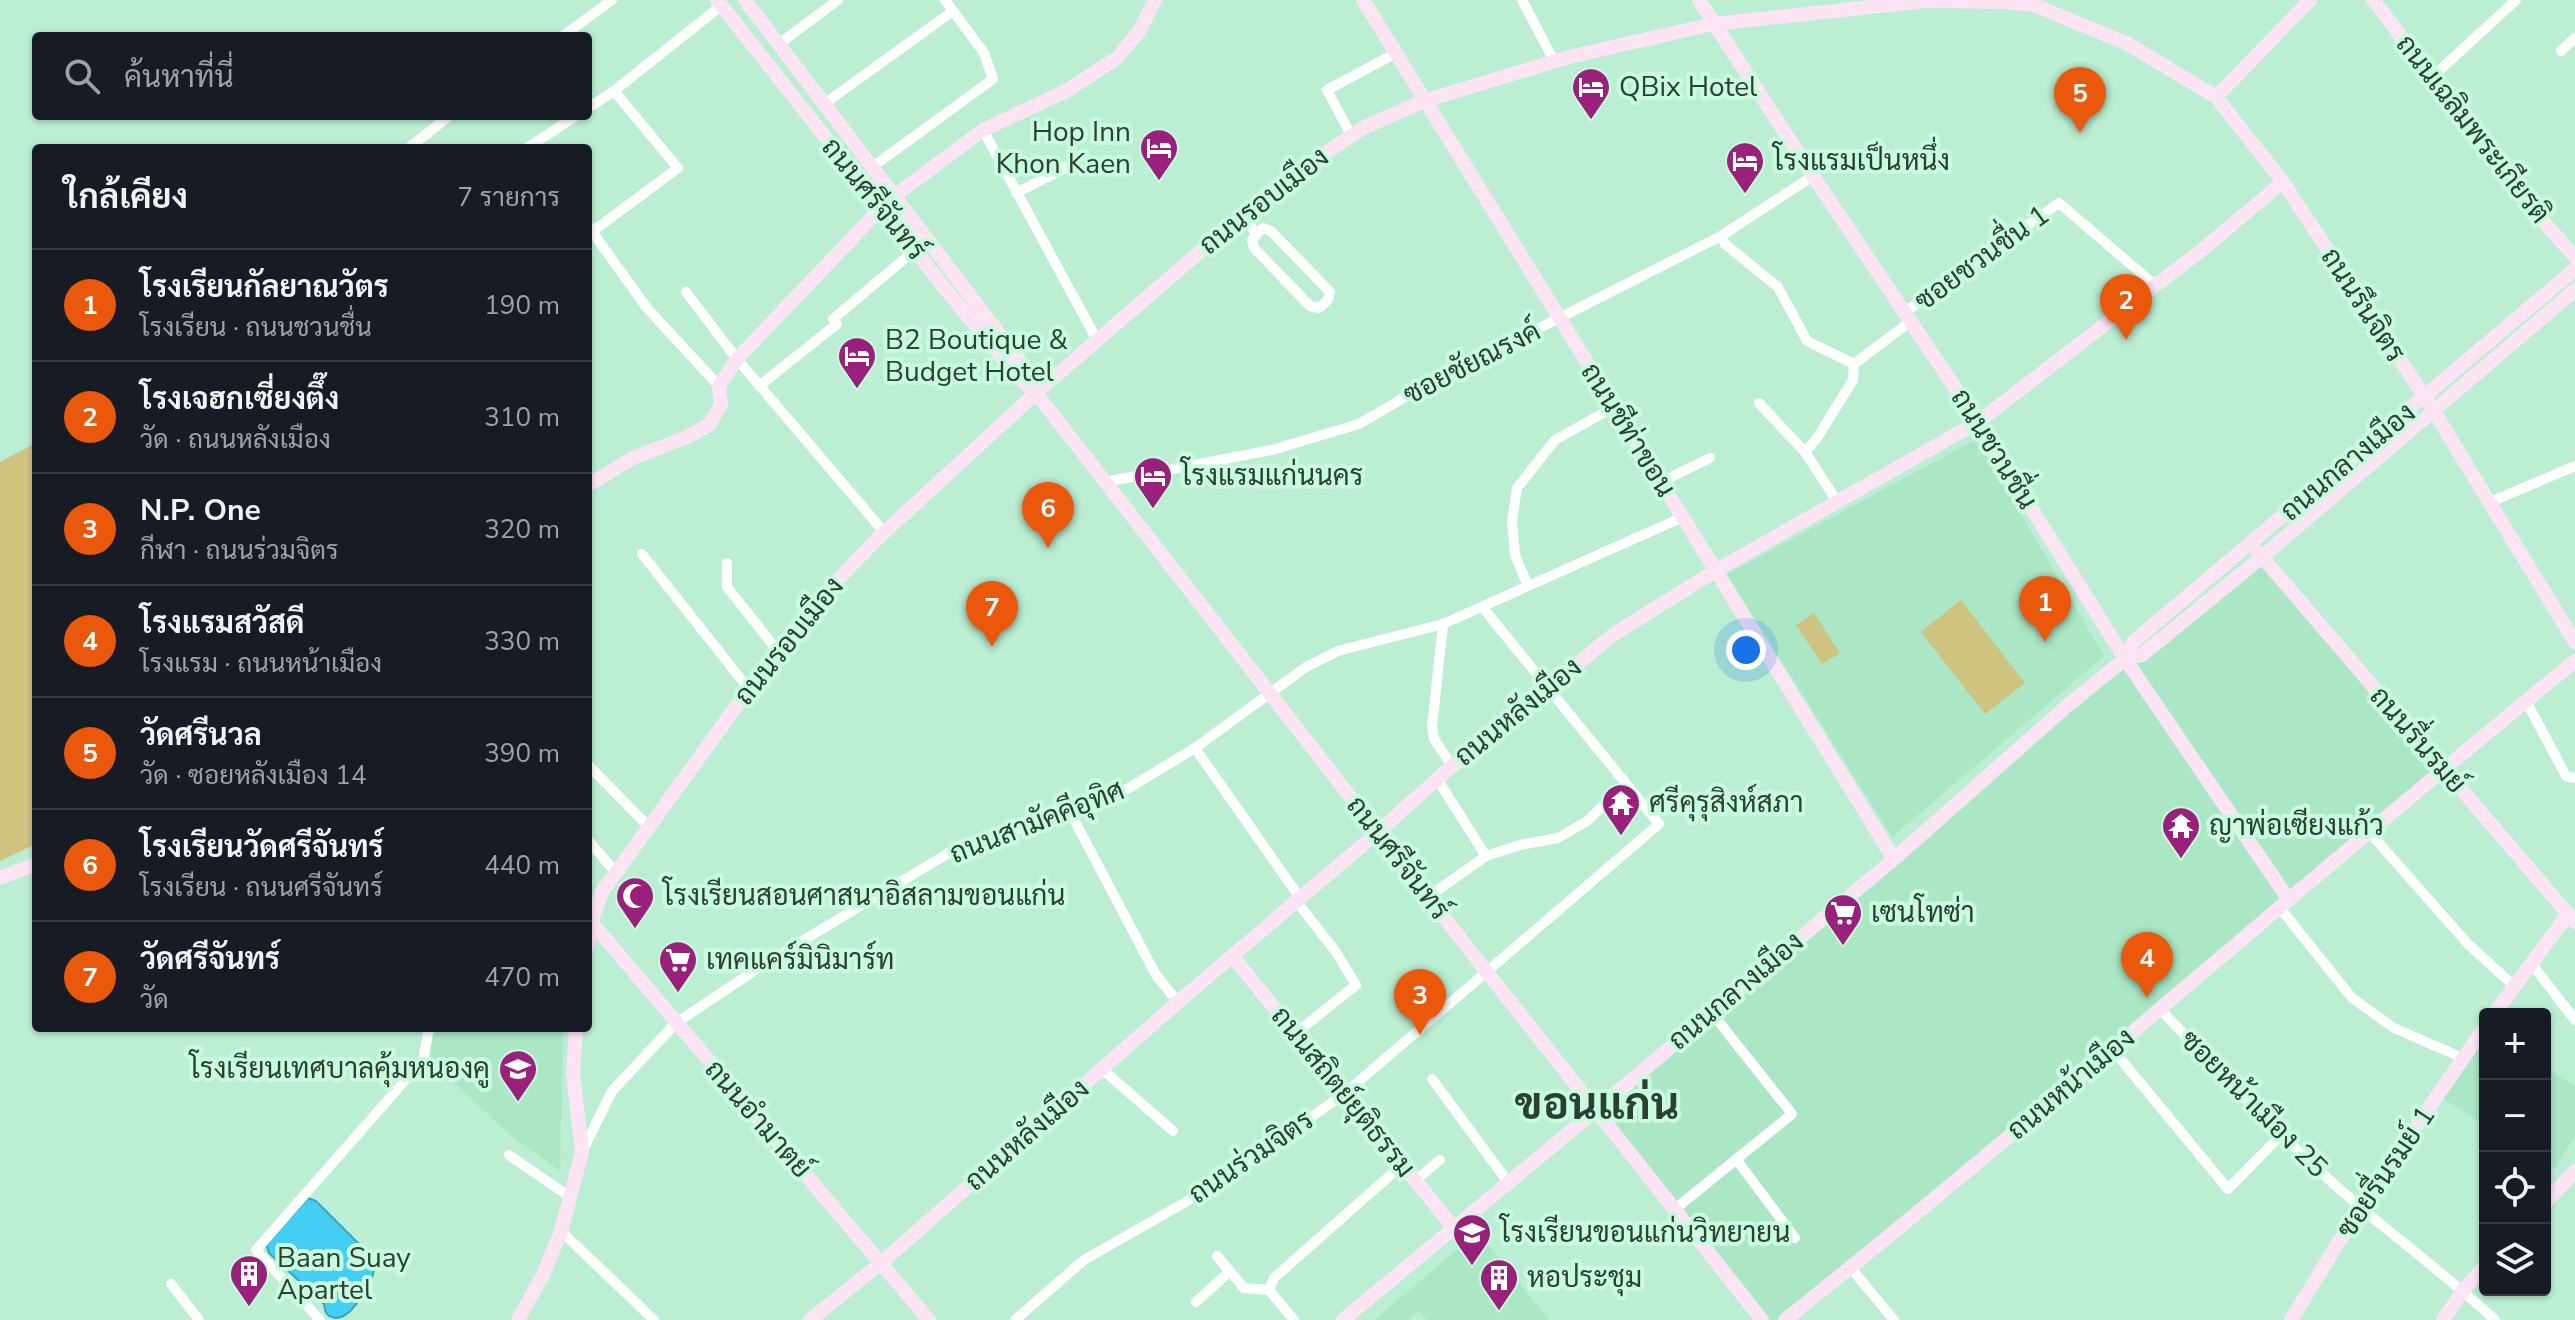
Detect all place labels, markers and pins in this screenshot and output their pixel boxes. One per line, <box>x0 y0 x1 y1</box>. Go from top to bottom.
hotel icon: QBix Hotel <box>1570 66 1612 121</box>
pin: 5 <box>2054 67 2106 133</box>
place label: QBix Hotel <box>1619 68 1758 106</box>
place label: Hop Inn Khon Kaen <box>996 113 1131 183</box>
hotel icon: Hop Inn Khon Kaen <box>1138 127 1180 182</box>
place label: โรงแรมเป็นหนึ่ง <box>1771 136 1950 180</box>
hotel icon: โรงแรมเป็นหนึ่ง <box>1724 140 1766 195</box>
pin: 2 <box>2100 274 2152 340</box>
place label: B2 Boutique & Budget Hotel <box>885 321 1069 391</box>
hotel icon: B2 Boutique & Budget Hotel <box>836 335 878 390</box>
hotel icon: โรงแรมแก่นนคร <box>1132 455 1174 510</box>
place label: โรงแรมแก่นนคร <box>1179 456 1363 495</box>
pin: 6 <box>1022 482 1074 548</box>
pin: 1 <box>2019 576 2071 642</box>
pin: 7 <box>966 581 1018 647</box>
temple icon: ศรีคุรุสิงห์สภา <box>1600 782 1642 837</box>
place label: ศรีคุรุสิงห์สภา <box>1649 783 1804 822</box>
temple icon: ญาพ่อเซียงแก้ว <box>2160 805 2202 860</box>
place label: ญาพ่อเซียงแก้ว <box>2209 807 2384 845</box>
mosque icon: โรงเรียนสอนศาสนาอิสลามขอนแก่น <box>614 875 656 930</box>
place label: โรงเรียนสอนศาสนาอิสลามขอนแก่น <box>661 876 1065 915</box>
supermarket icon: เซนโทซ่า <box>1822 892 1864 947</box>
place label: เซนโทซ่า <box>1871 893 1975 932</box>
pin: 4 <box>2121 932 2173 998</box>
supermarket icon: เทคแคร์มินิมาร์ท <box>657 939 699 994</box>
place label: เทคแคร์มินิมาร์ท <box>706 940 894 979</box>
pin: 3 <box>1394 969 1446 1035</box>
school or university icon: โรงเรียนเทศบาลคุ้มหนองคู <box>497 1048 539 1103</box>
place label: โรงเรียนเทศบาลคุ้มหนองคู <box>187 1049 490 1088</box>
school or university icon: โรงเรียนขอนแก่นวิทยายน <box>1451 1212 1493 1267</box>
place label: โรงเรียนขอนแก่นวิทยายน <box>1498 1213 1790 1252</box>
place label: Baan Suay Apartel <box>277 1239 411 1309</box>
building icon: Baan Suay Apartel <box>228 1253 270 1308</box>
building icon: หอประชุม <box>1478 1257 1520 1312</box>
place label: หอประชุม <box>1527 1259 1642 1297</box>

